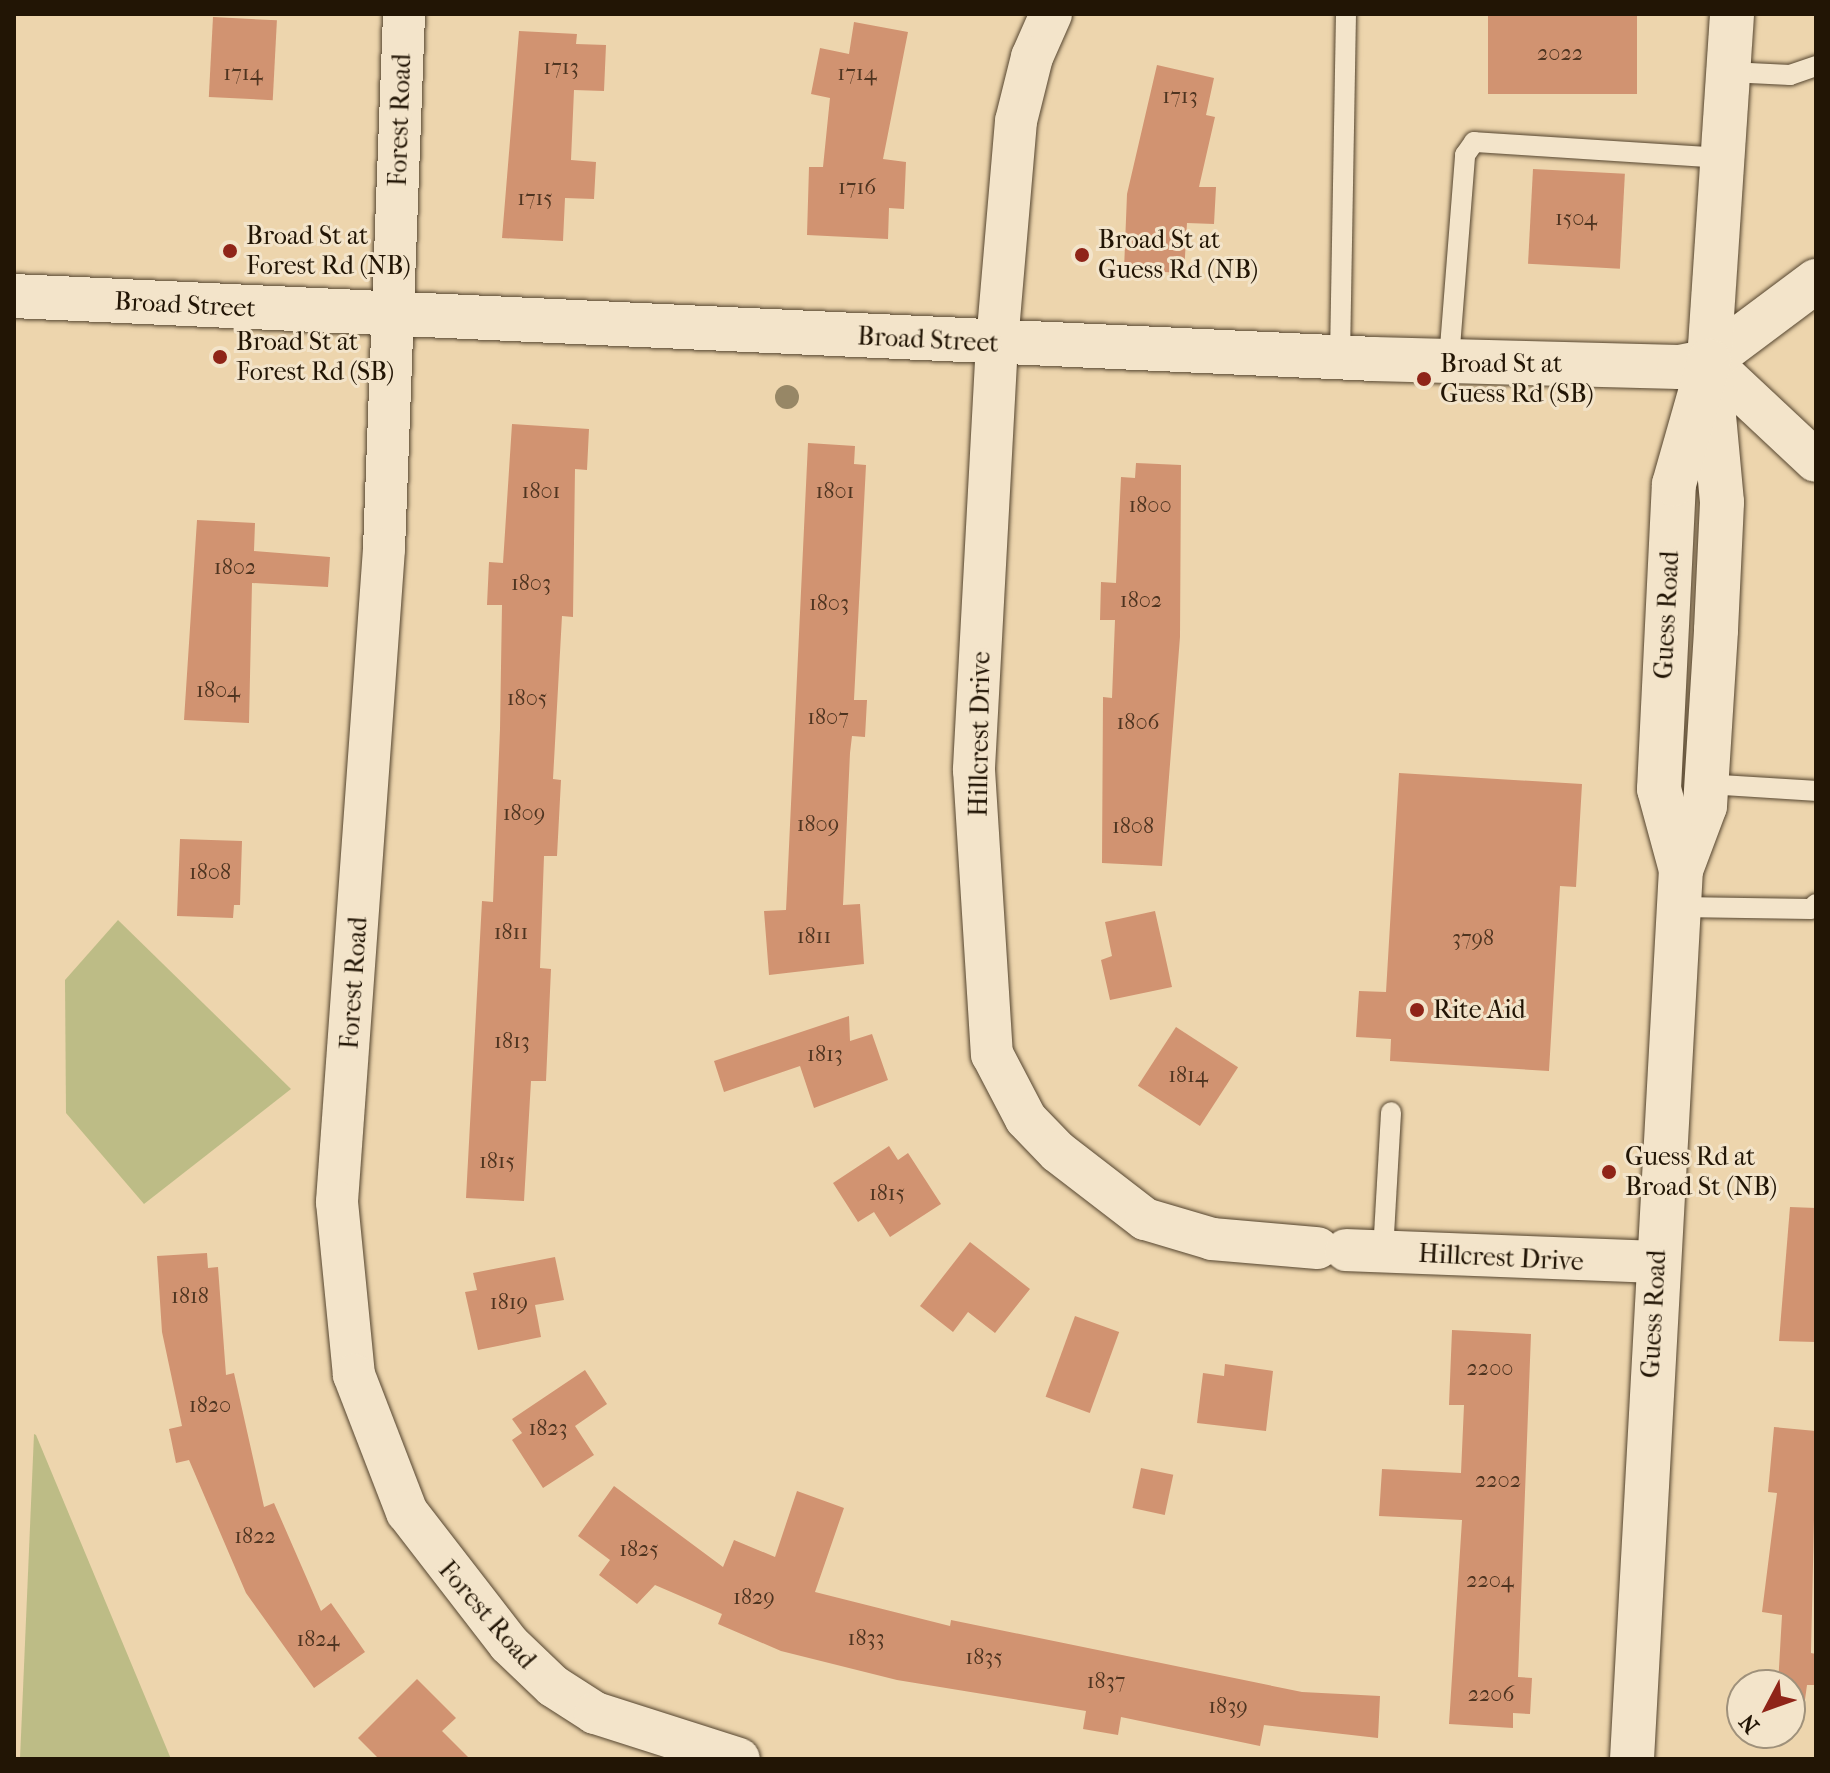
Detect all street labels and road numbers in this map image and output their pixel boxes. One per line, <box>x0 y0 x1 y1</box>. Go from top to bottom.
street label: Forest Road <box>382 53 418 187</box>
street label: Broad Street <box>114 286 256 324</box>
street label: Broad Street <box>857 321 999 359</box>
street label: Guess Road <box>1648 550 1686 680</box>
street label: Hillcrest Drive <box>963 651 997 817</box>
street label: Forest Road <box>334 916 374 1050</box>
street label: Hillcrest Drive <box>1417 1238 1585 1278</box>
street label: Guess Road <box>1635 1249 1673 1379</box>
street label: Forest Road <box>432 1555 542 1675</box>

